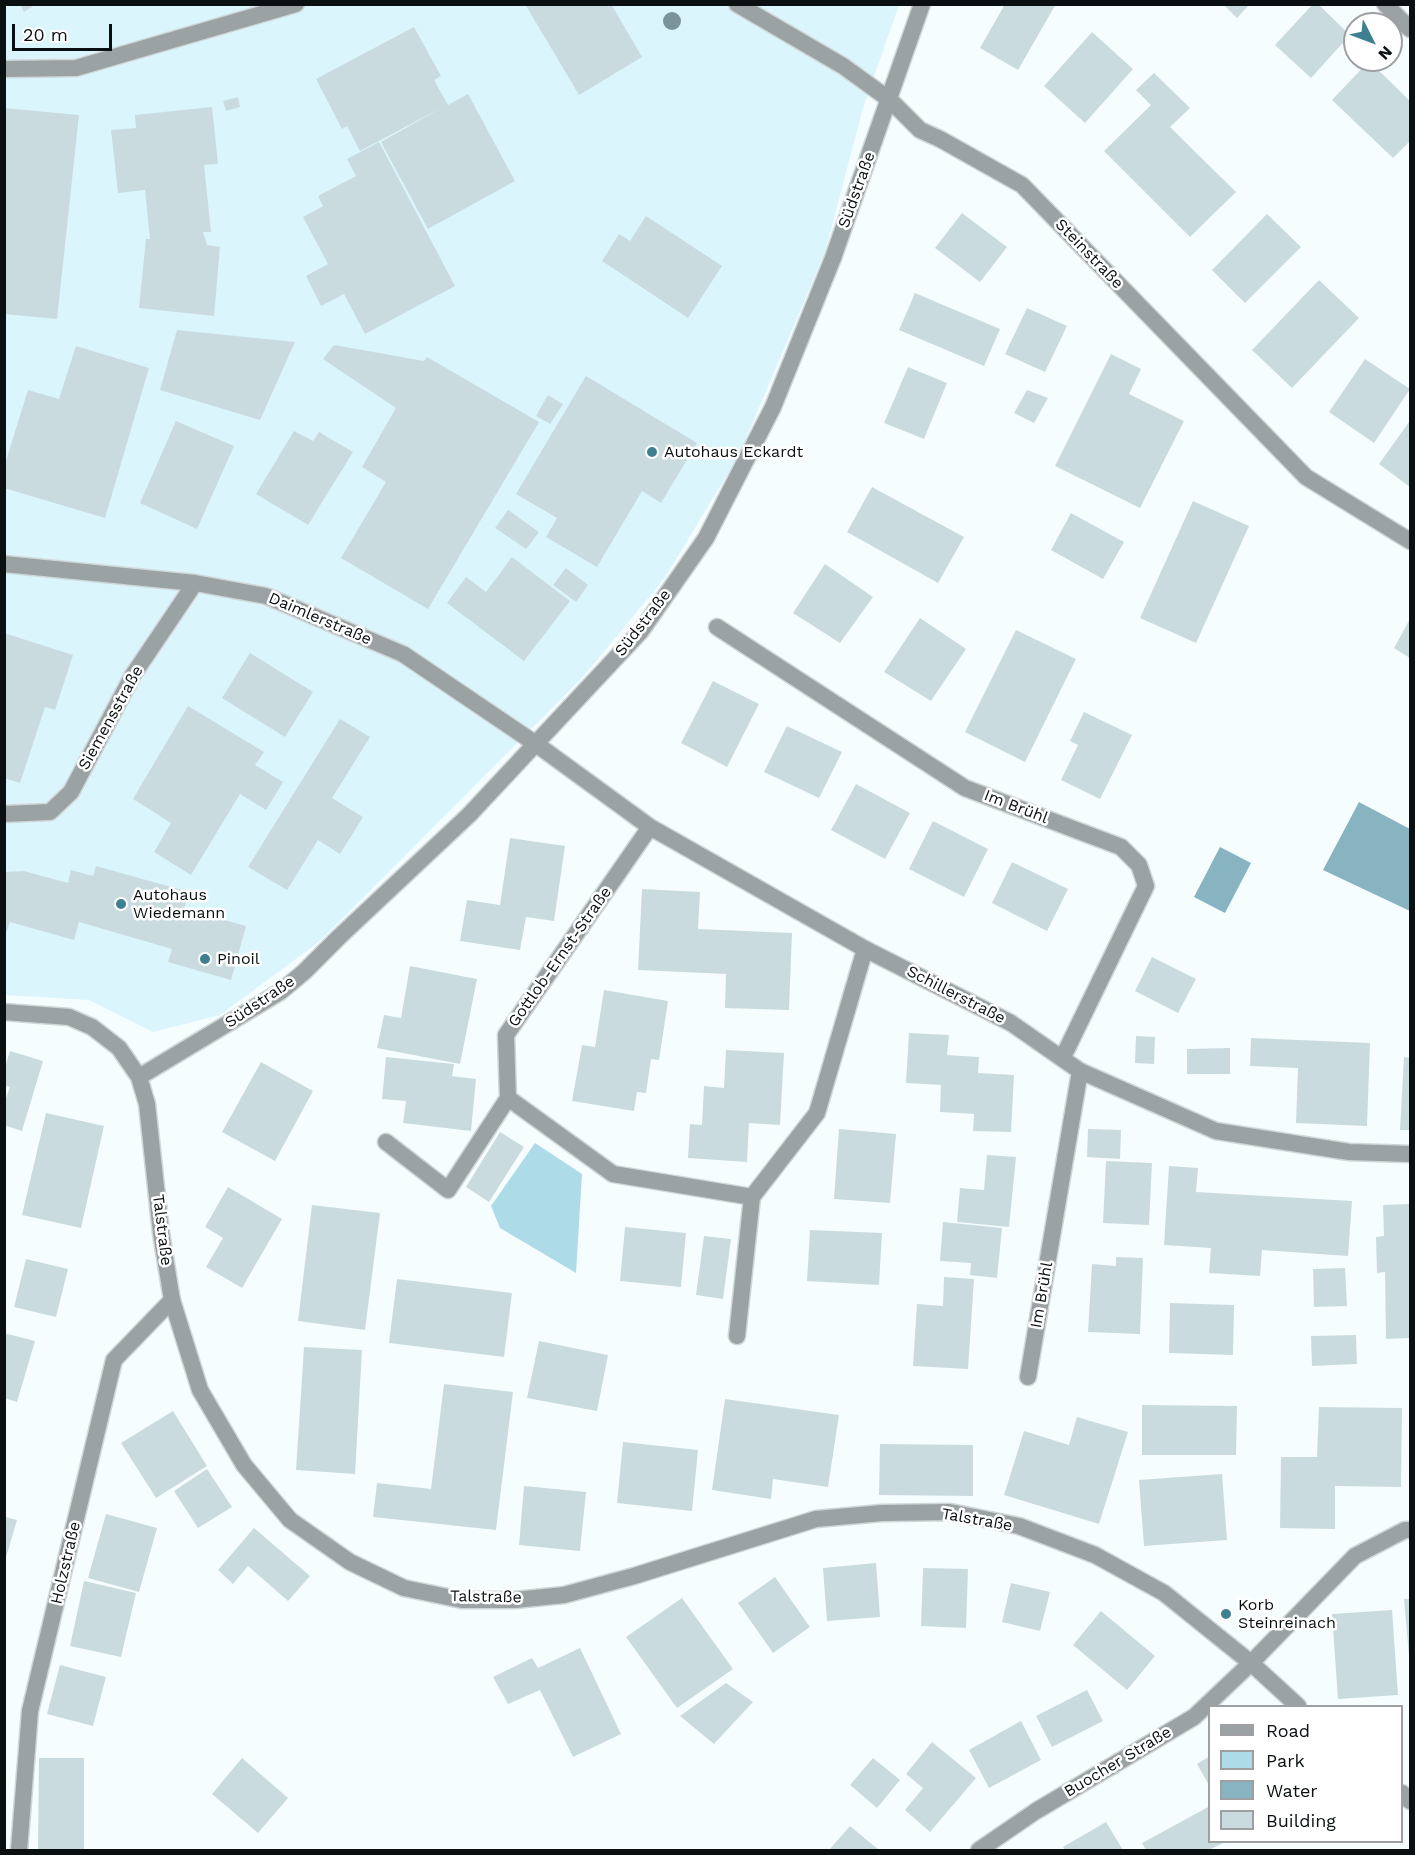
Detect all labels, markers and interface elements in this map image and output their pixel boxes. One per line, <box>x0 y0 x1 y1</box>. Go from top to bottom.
scale bar <box>15 12 116 50</box>
north arrow <box>1343 12 1403 72</box>
text: 20 m <box>23 24 68 45</box>
text: N <box>1374 42 1396 64</box>
street label: Südstraße <box>834 149 880 231</box>
street label: Steinstraße <box>1051 215 1127 293</box>
place label: Autohaus Eckardt <box>664 442 803 462</box>
marker: Autohaus Eckardt <box>645 445 659 459</box>
street label: Südstraße <box>611 586 675 660</box>
street label: Daimlerstraße <box>266 589 374 649</box>
street label: Siemensstraße <box>74 663 148 773</box>
street label: Im Brühl <box>981 786 1051 828</box>
street label: Gottlob-Ernst-Straße <box>504 883 616 1031</box>
place label: Autohaus Wiedemann <box>133 885 225 923</box>
marker: Autohaus Wiedemann <box>114 897 128 911</box>
place label: Pinoil <box>217 949 260 969</box>
marker: Pinoil <box>198 952 212 966</box>
street label: Schillerstraße <box>903 962 1009 1028</box>
street label: Südstraße <box>222 972 298 1032</box>
street label: Talstraße <box>148 1193 176 1267</box>
street label: Im Brühl <box>1027 1260 1057 1330</box>
street label: Talstraße <box>940 1504 1014 1536</box>
street label: Holzstraße <box>47 1520 85 1606</box>
street label: Talstraße <box>450 1587 522 1607</box>
place label: Korb Steinreinach <box>1238 1595 1336 1633</box>
marker: Korb Steinreinach <box>1219 1607 1233 1621</box>
legend <box>1208 1705 1403 1843</box>
text: Road <box>1266 1720 1310 1741</box>
street label: Buocher Straße <box>1061 1723 1175 1801</box>
text: Park <box>1266 1750 1305 1771</box>
text: Water <box>1266 1780 1318 1801</box>
text: Building <box>1266 1810 1336 1831</box>

